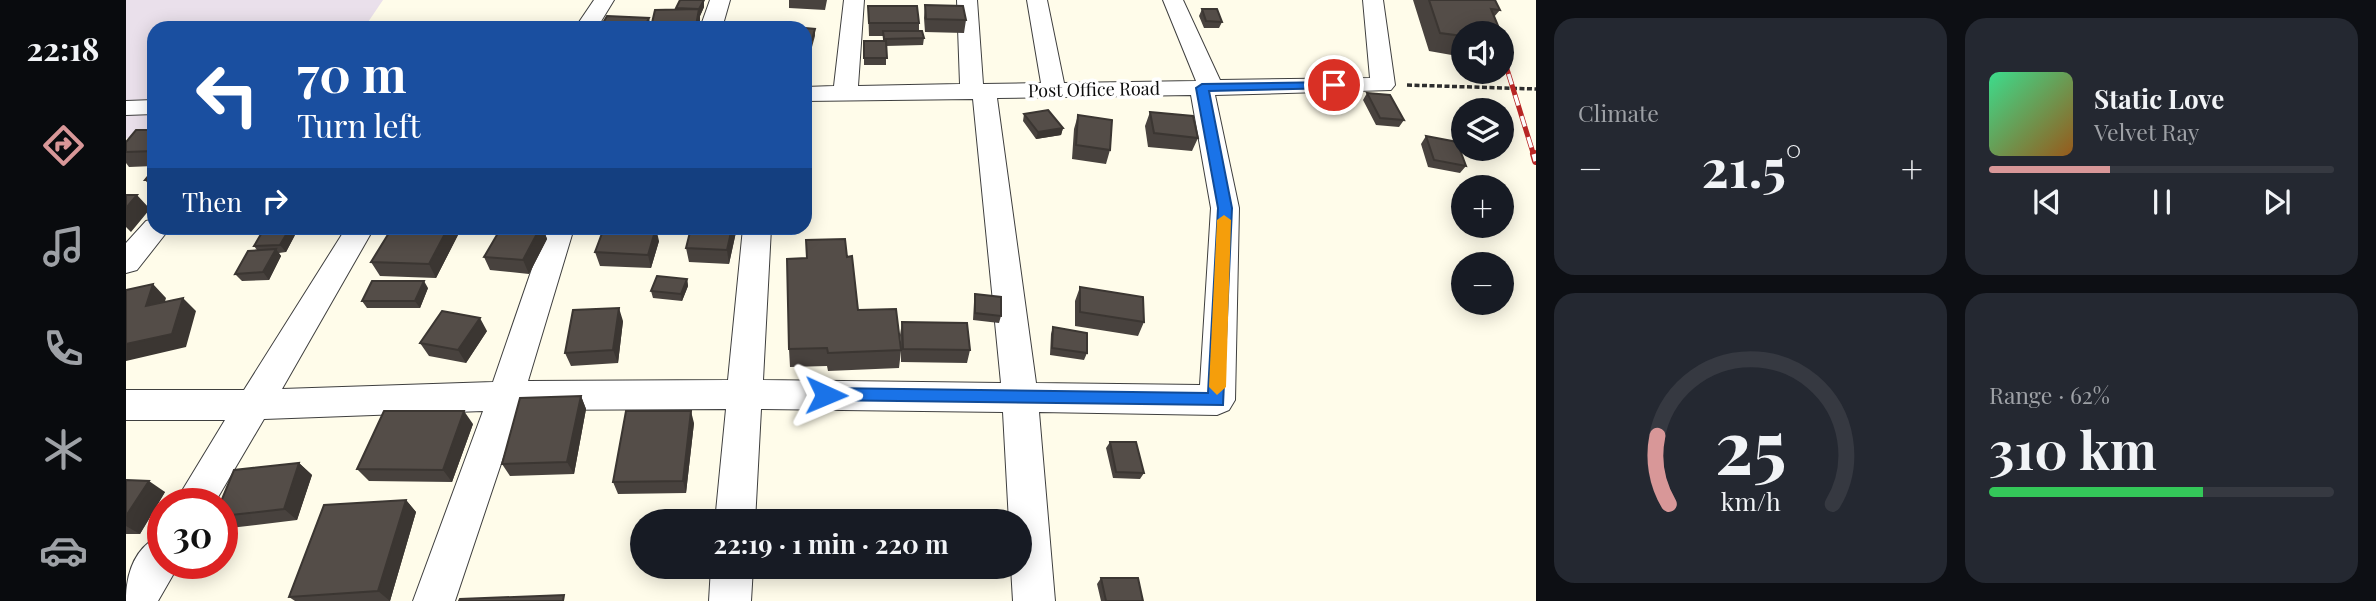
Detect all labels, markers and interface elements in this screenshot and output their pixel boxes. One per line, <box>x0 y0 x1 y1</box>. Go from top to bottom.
map controls <box>1451 21 1514 315</box>
button: sound <box>1451 21 1514 84</box>
text: 22:18 <box>27 26 99 69</box>
text: 70 m <box>297 40 407 105</box>
icon: left <box>182 49 273 140</box>
pin <box>1304 55 1364 115</box>
icon: arrive <box>1315 66 1353 104</box>
street label: Post Office Road <box>1028 76 1161 102</box>
text: Static Love <box>2094 81 2224 116</box>
text: Climate <box>1578 97 1659 128</box>
button: layers <box>1451 98 1514 161</box>
text: Turn left <box>297 103 421 146</box>
text: Velvet Ray <box>2094 116 2199 147</box>
icon: directions <box>39 121 88 170</box>
text: 21.5° <box>1702 132 1802 201</box>
text: − <box>1578 142 1603 193</box>
text: + <box>1901 142 1923 193</box>
button: + <box>1451 175 1514 238</box>
icon: right <box>256 182 294 220</box>
icon: previous <box>2028 183 2066 221</box>
icon: pause <box>2143 183 2181 221</box>
icon: next <box>2258 183 2296 221</box>
text: Then <box>182 184 242 219</box>
icon: music <box>39 222 88 271</box>
button: − <box>1451 252 1514 315</box>
icon: phone <box>39 324 88 373</box>
position arrow <box>789 358 863 432</box>
text: Range · 62% <box>1989 379 2110 410</box>
text: 25 <box>1715 395 1786 492</box>
text: 310 km <box>1989 414 2157 483</box>
icon: climate <box>39 425 88 474</box>
text: km/h <box>1721 484 1781 517</box>
speed limit sign: 30 <box>147 488 238 579</box>
icon: car <box>39 526 88 575</box>
text: 22:19 · 1 min · 220 m <box>714 526 948 561</box>

